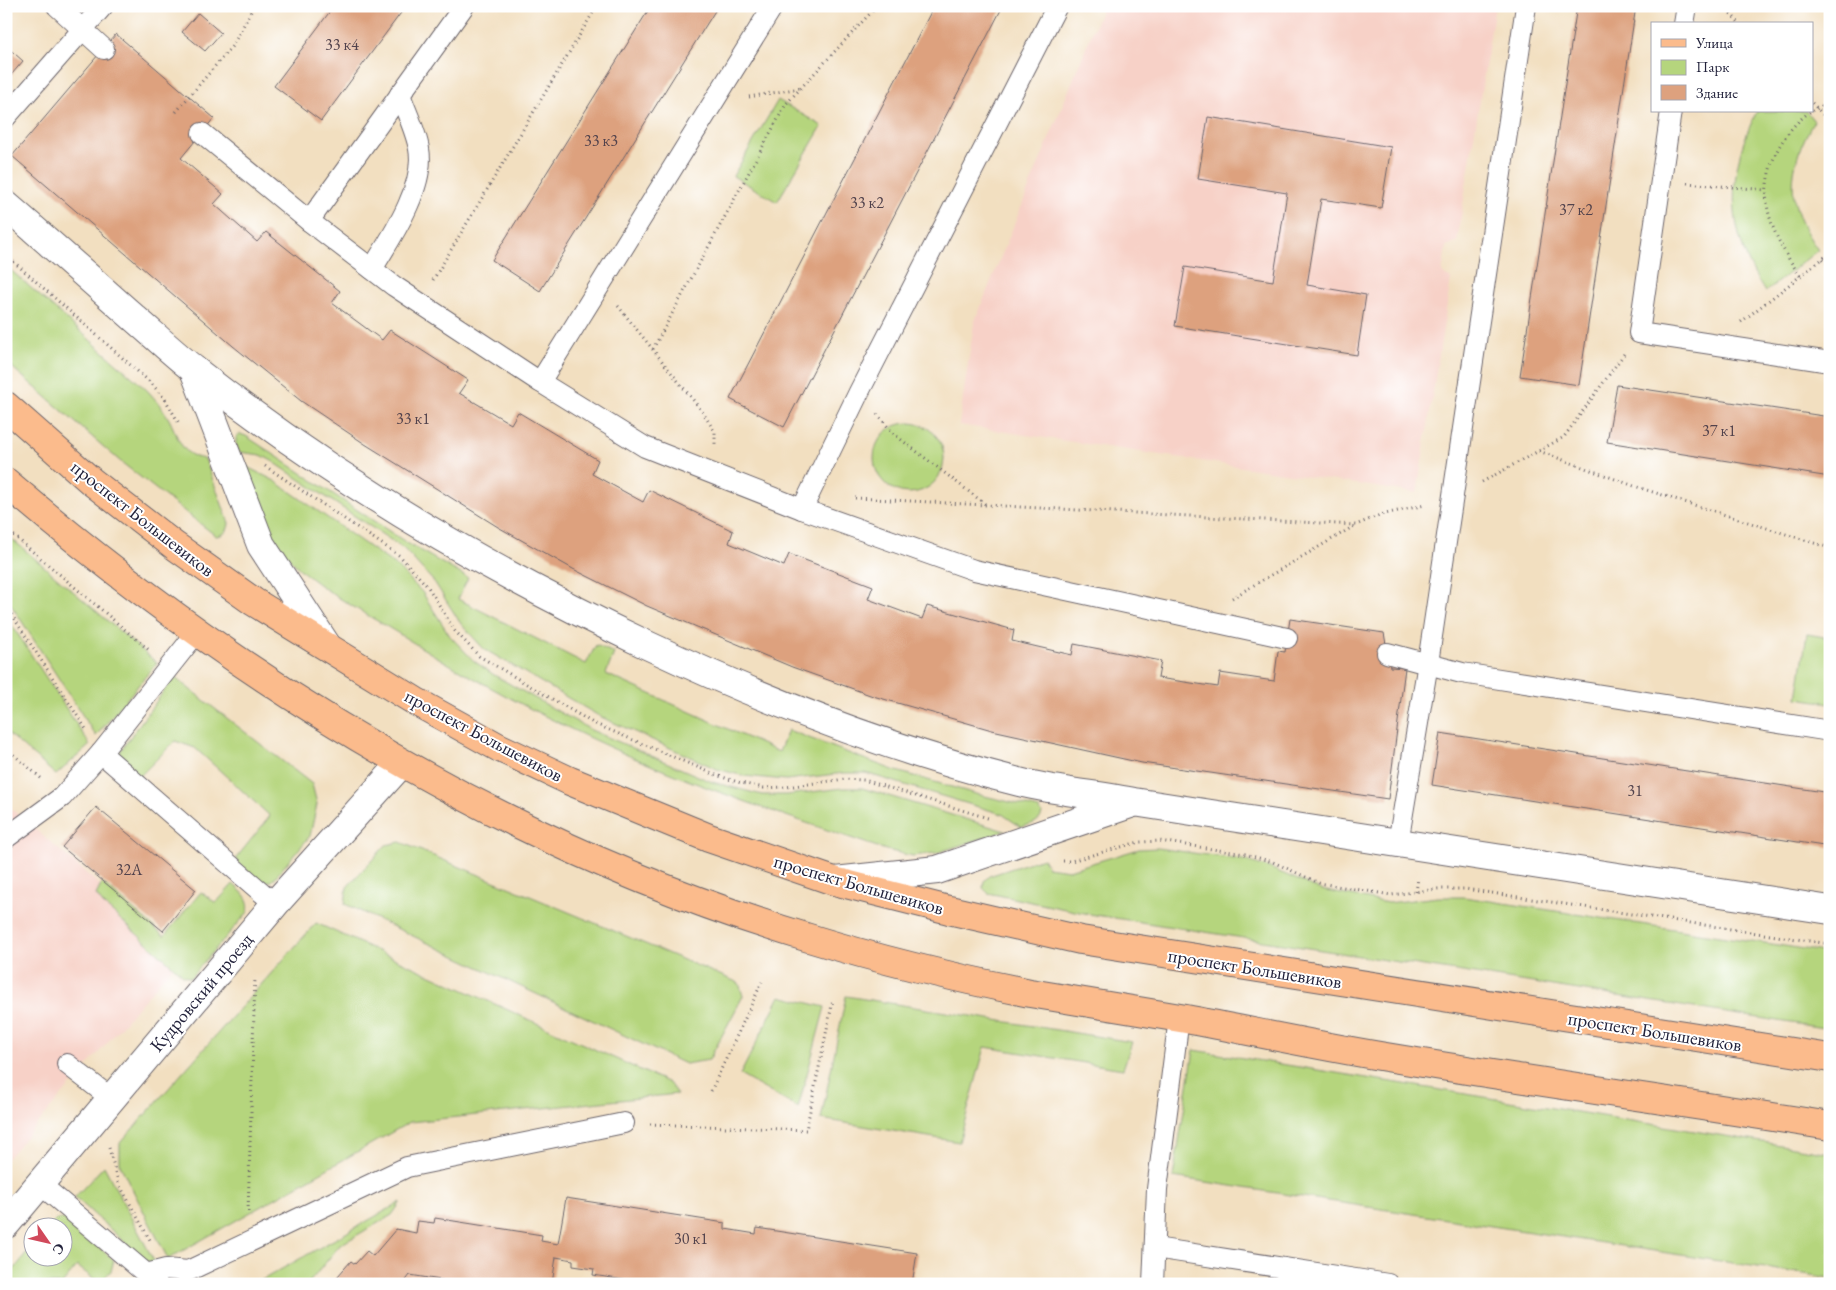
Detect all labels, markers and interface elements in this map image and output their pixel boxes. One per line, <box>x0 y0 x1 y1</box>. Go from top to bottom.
legend <box>1651 22 1814 112</box>
text: Улица <box>1695 33 1733 52</box>
house number: 33 к4 <box>325 34 359 55</box>
text: Парк <box>1696 57 1729 76</box>
text: Здание <box>1696 83 1738 102</box>
house number: 33 к3 <box>584 130 618 151</box>
house number: 33 к2 <box>850 192 884 213</box>
house number: 37 к2 <box>1559 199 1593 220</box>
house number: 33 к1 <box>396 408 430 429</box>
house number: 37 к1 <box>1702 420 1736 441</box>
street label: проспект Большевиков <box>66 455 219 582</box>
street label: проспект Большевиков <box>400 683 567 788</box>
house number: 31 <box>1627 780 1643 801</box>
street label: проспект Большевиков <box>771 848 947 921</box>
house number: 32А <box>116 859 143 880</box>
street label: Кудровский проезд <box>144 927 259 1057</box>
street label: проспект Большевиков <box>1166 942 1343 995</box>
street label: проспект Большевиков <box>1566 1005 1743 1058</box>
north arrow <box>22 1218 72 1268</box>
house number: 30 к1 <box>674 1228 708 1249</box>
text: С <box>49 1240 69 1258</box>

